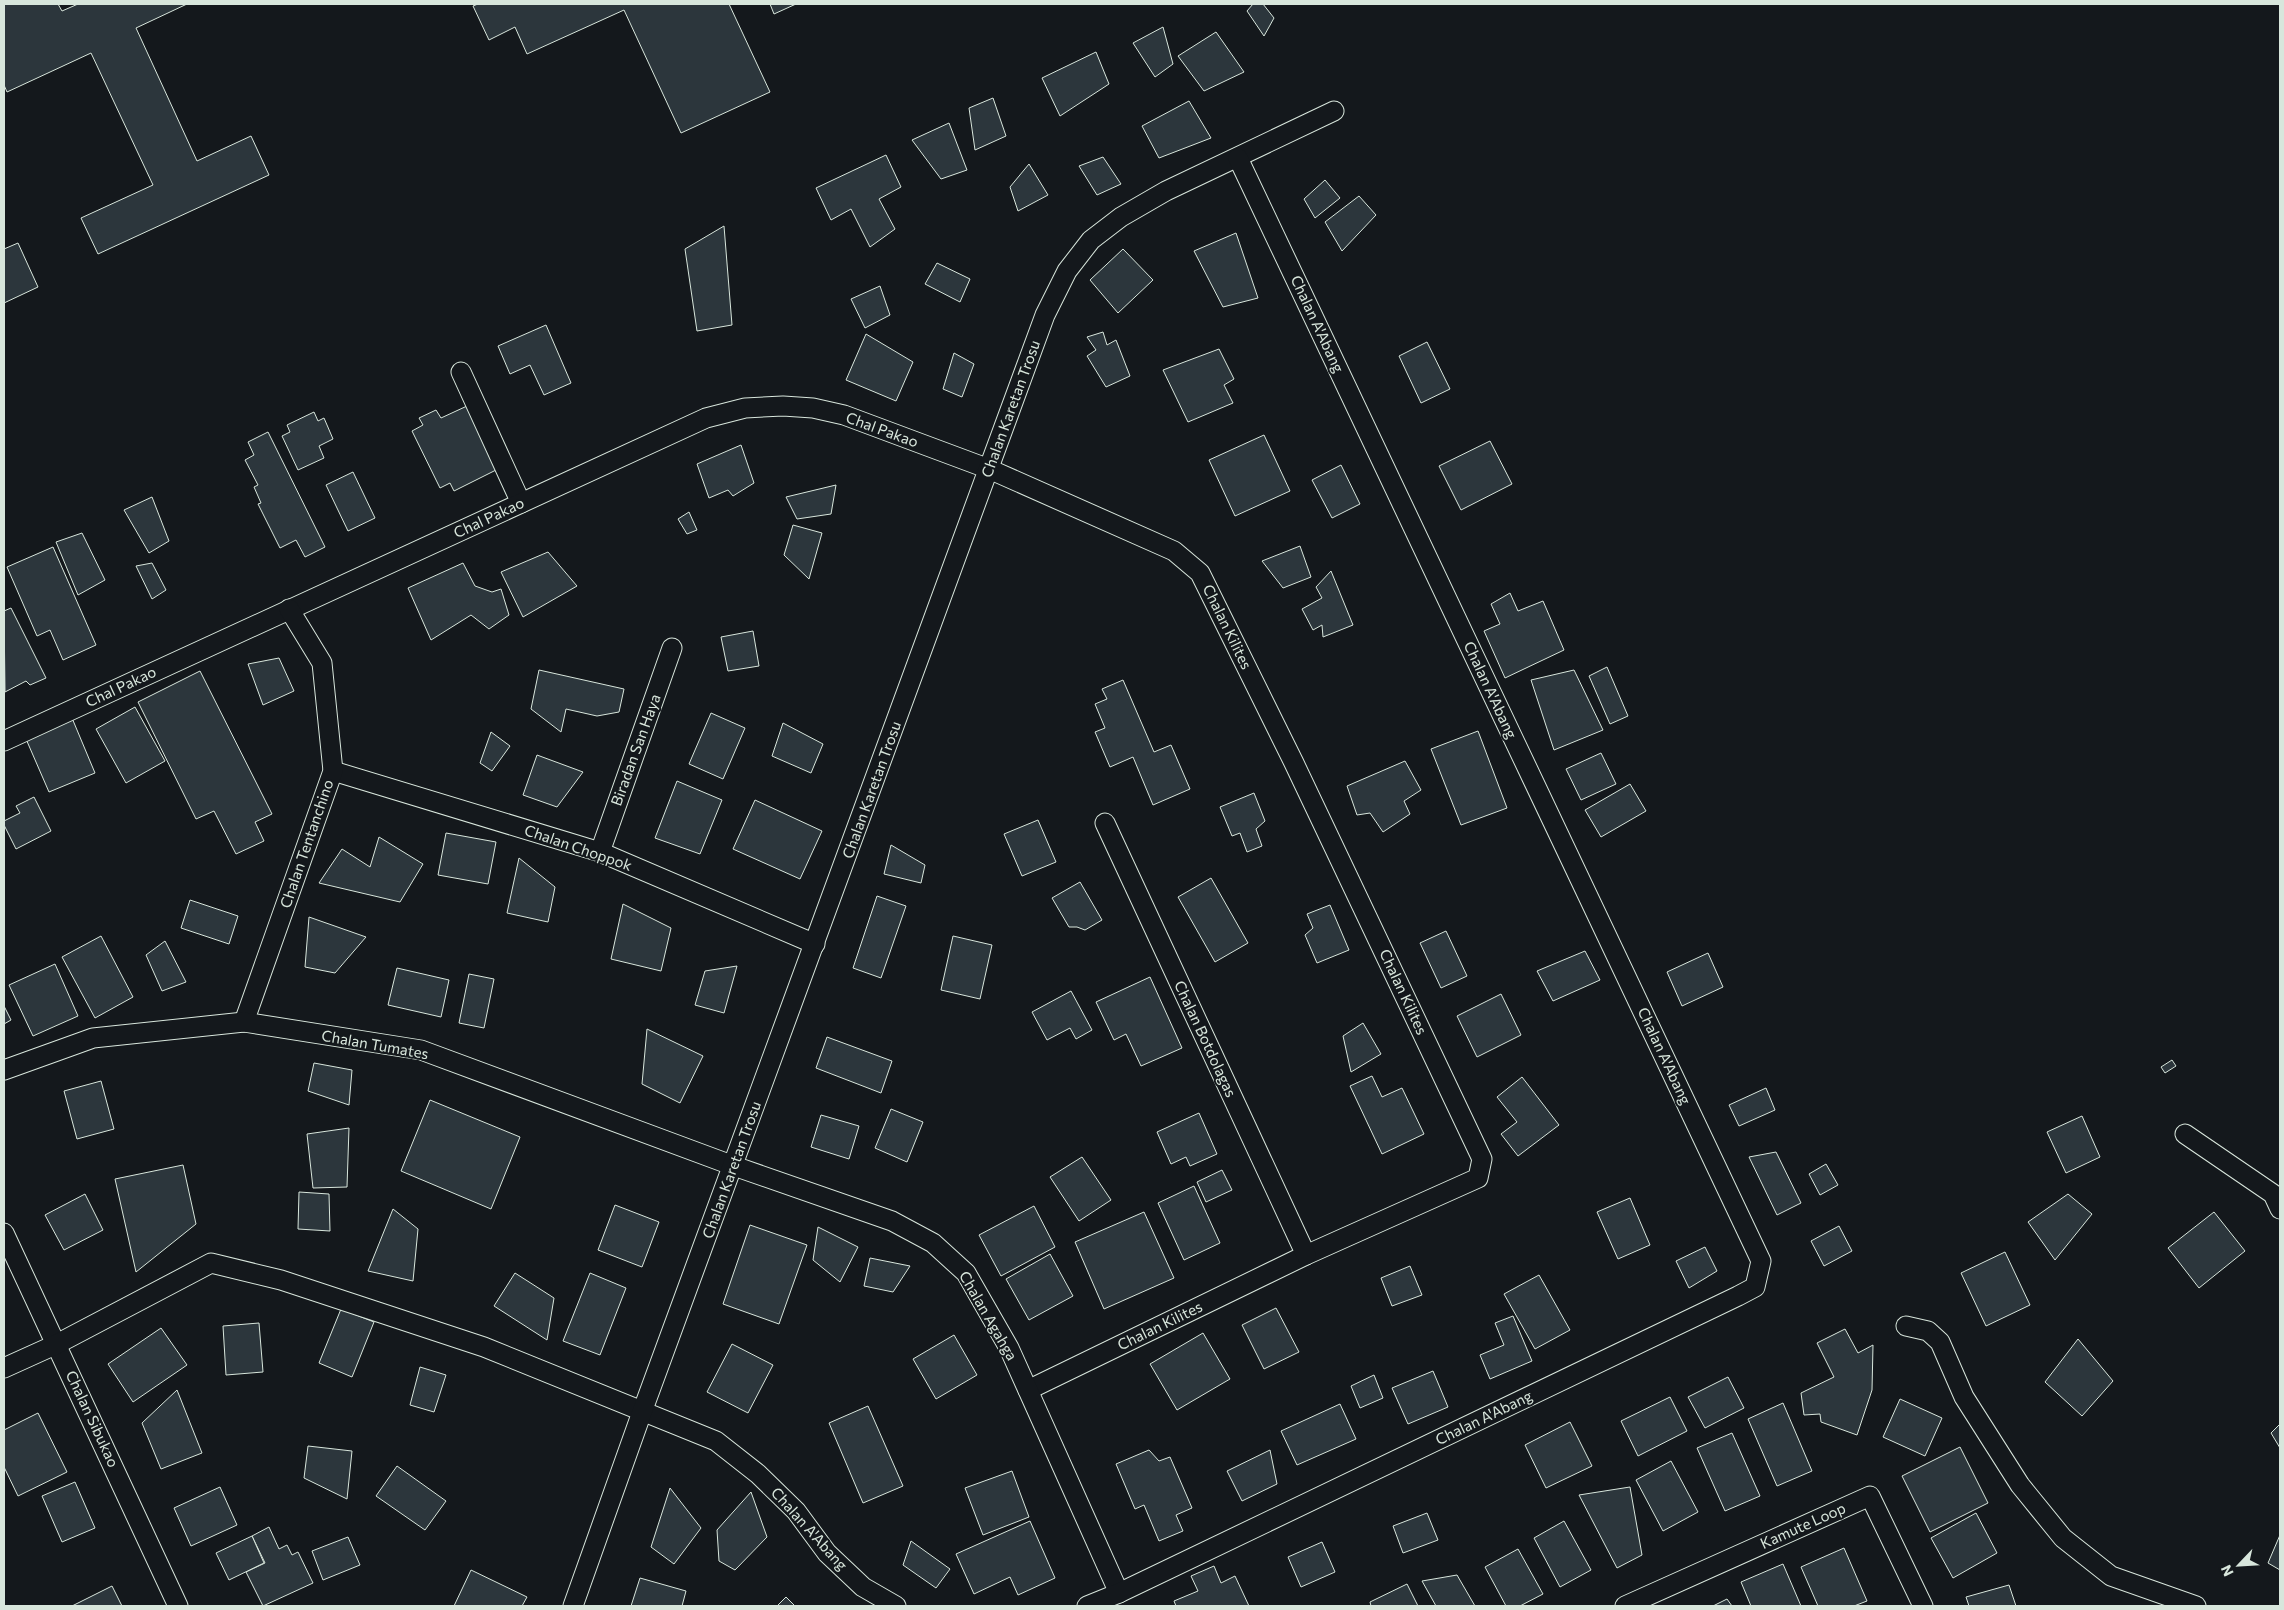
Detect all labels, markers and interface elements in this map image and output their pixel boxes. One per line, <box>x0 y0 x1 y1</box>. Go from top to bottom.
street label: Chalan A'Abang <box>1287 272 1348 375</box>
street label: Chalan Karetan Trosu <box>977 338 1043 480</box>
street label: Chal Pakao <box>844 408 921 450</box>
street label: Chal Pakao <box>451 493 527 541</box>
street label: Chalan Kilites <box>1200 581 1256 672</box>
street label: Chalan A'Abang <box>1460 638 1521 741</box>
street label: Chal Pakao <box>83 662 159 710</box>
street label: Biradan San Haya <box>606 691 664 808</box>
street label: Chalan Karetan Trosu <box>838 719 904 861</box>
street label: Chalan Tentanchino <box>276 777 337 910</box>
street label: Chalan Choppok <box>522 820 634 874</box>
street label: Chalan Kilites <box>1376 946 1432 1037</box>
street label: Chalan Botdolagas <box>1171 977 1241 1100</box>
street label: Chalan A'Abang <box>1634 1004 1695 1107</box>
street label: Chalan Tumates <box>320 1026 430 1062</box>
street label: Chalan Karetan Trosu <box>698 1099 764 1241</box>
street label: Chalan Agahga <box>956 1268 1022 1363</box>
street label: Chalan Kilites <box>1114 1297 1205 1353</box>
street label: Chalan Sibukao <box>63 1367 123 1470</box>
street label: Chalan A'Abang <box>1432 1386 1535 1448</box>
street label: Chalan A'Abang <box>768 1483 852 1574</box>
street label: Kamute Loop <box>1757 1498 1848 1552</box>
north arrow <box>2214 1540 2264 1590</box>
text: N <box>2217 1562 2237 1579</box>

